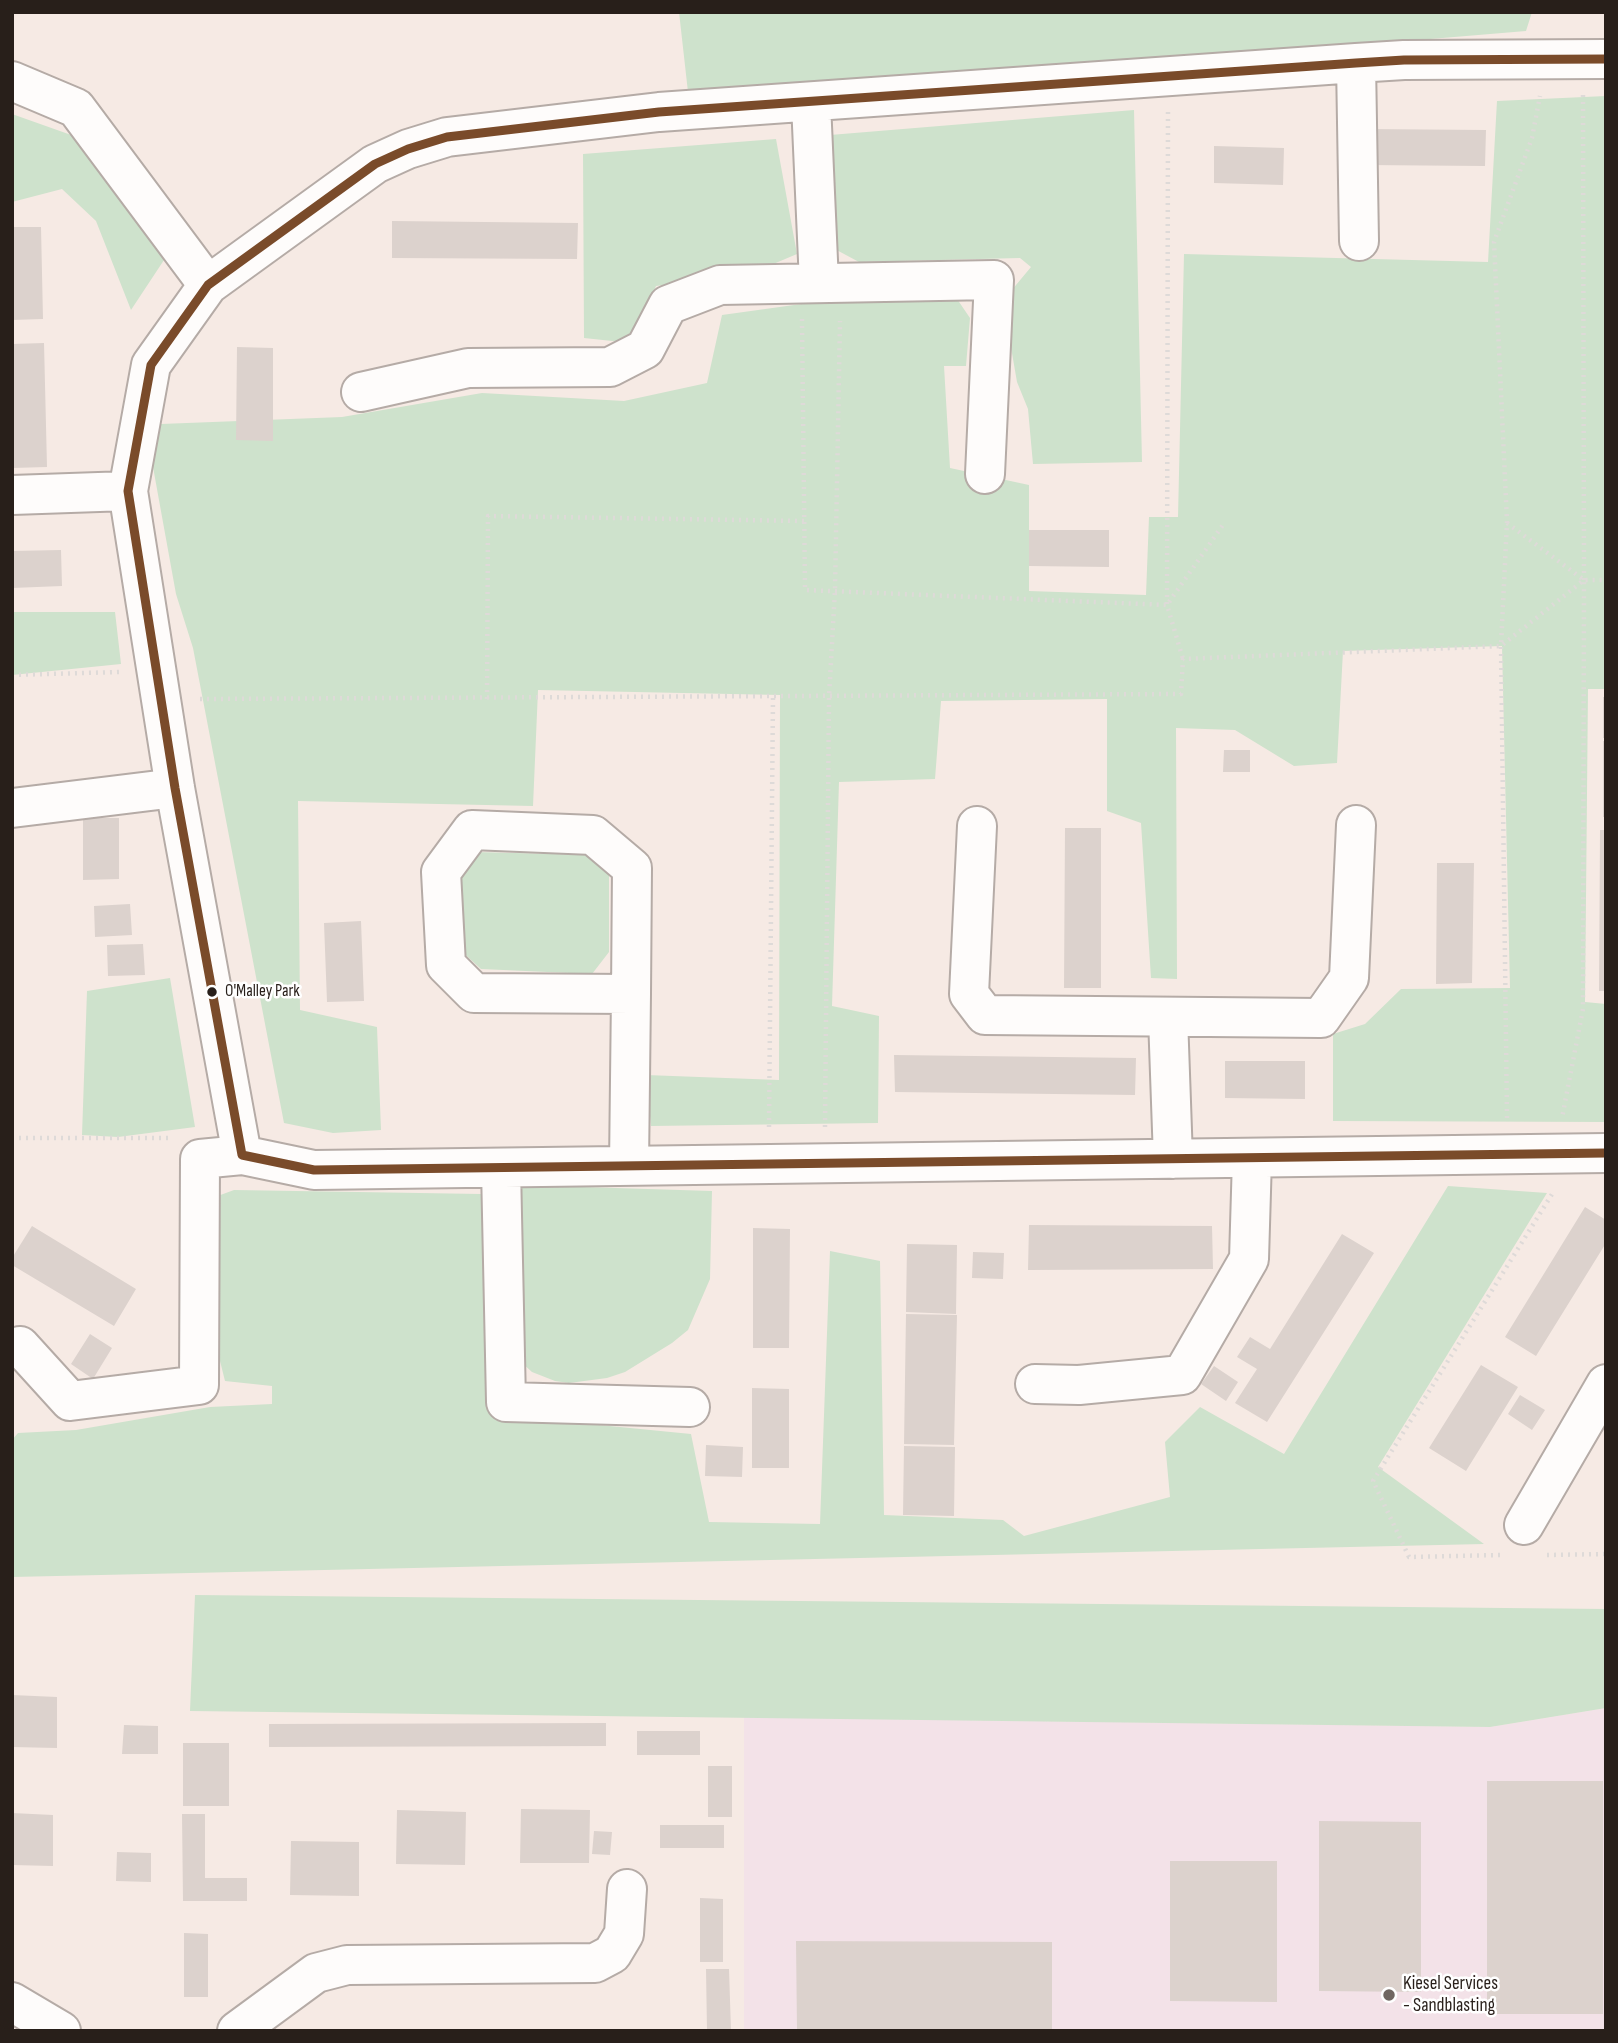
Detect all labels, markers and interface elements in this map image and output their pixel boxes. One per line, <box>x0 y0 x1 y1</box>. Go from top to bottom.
place label: O'Malley Park <box>225 982 300 1002</box>
marker: O'Malley Park <box>205 985 219 999</box>
place label: Kiesel Services - Sandblasting <box>1403 1973 1498 2017</box>
marker: Kiesel Services - Sandblasting <box>1381 1987 1397 2003</box>

